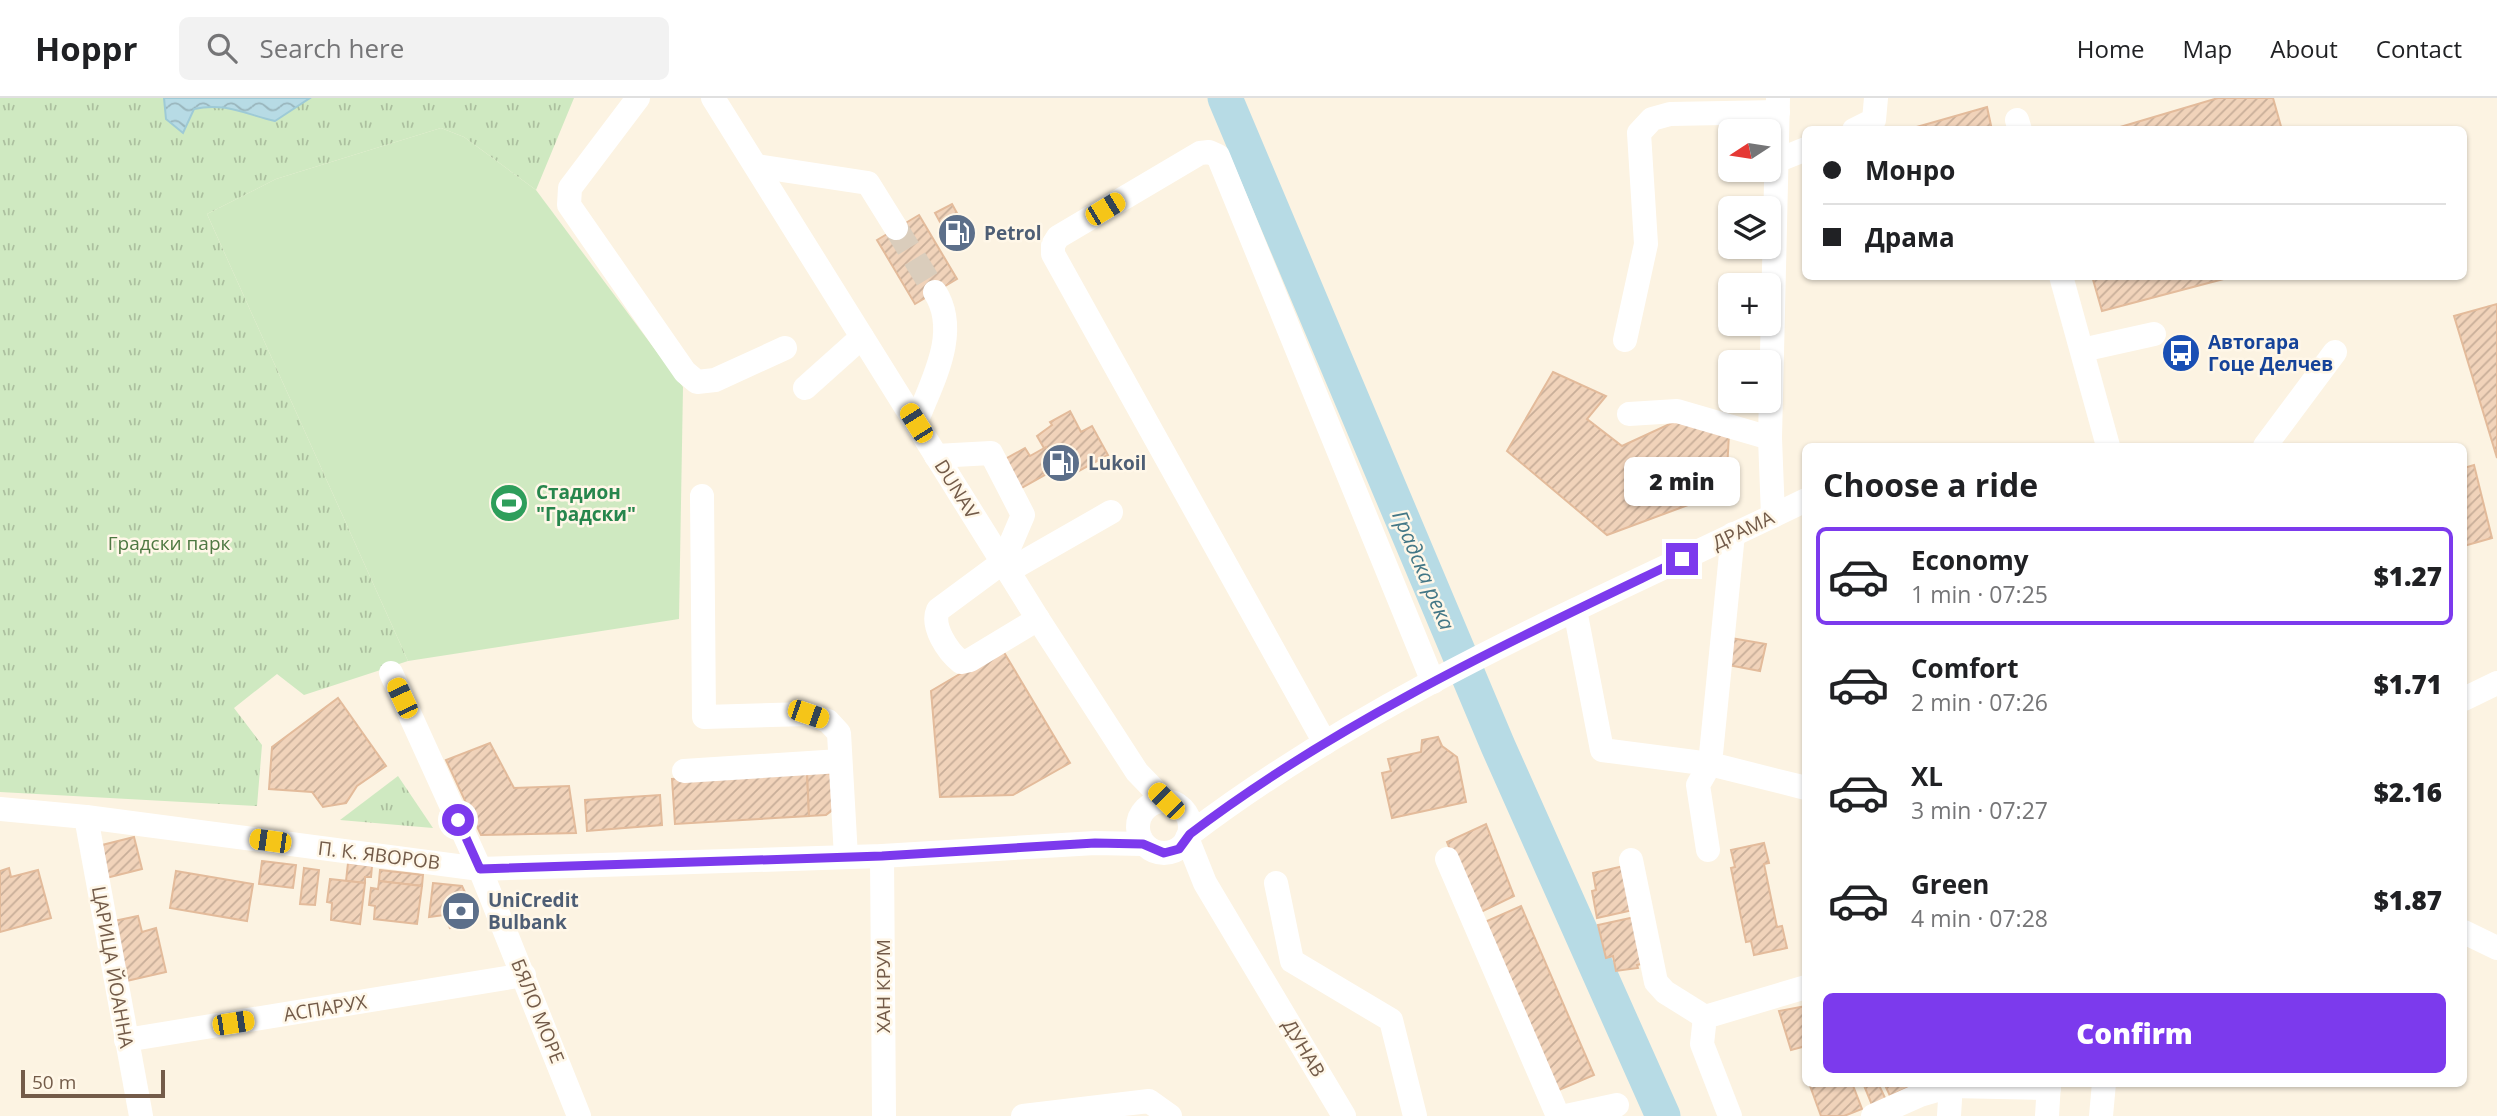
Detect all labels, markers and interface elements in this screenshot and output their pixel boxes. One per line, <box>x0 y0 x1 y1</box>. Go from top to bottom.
search box <box>179 17 669 80</box>
text: Hoppr <box>35 26 137 71</box>
icon: search <box>203 29 241 67</box>
text: Search here <box>259 30 404 66</box>
text: Home <box>2077 32 2145 65</box>
text: Map <box>2183 32 2232 65</box>
text: About <box>2270 32 2338 65</box>
text: Contact <box>2376 32 2462 65</box>
north arrow <box>1718 119 1782 182</box>
map controls <box>1718 119 1781 413</box>
text: Монро <box>1865 152 1955 188</box>
car <box>1082 189 1129 229</box>
button: layers <box>1718 196 1781 259</box>
fuel station icon: Petrol <box>936 212 978 254</box>
text: Драма <box>1865 219 1955 255</box>
place label: Petrol <box>984 220 1042 246</box>
button: + <box>1718 273 1781 336</box>
place label: Автогара Гоце Делчев <box>2208 329 2333 377</box>
bus stop icon: Автогара Гоце Делчев <box>2160 332 2202 374</box>
button: − <box>1718 350 1781 413</box>
car <box>896 400 937 446</box>
fuel station icon: Lukoil <box>1040 442 1082 484</box>
place label: Lukoil <box>1088 450 1146 476</box>
street label: DUNAV <box>929 454 986 524</box>
callout: 2 min <box>1624 458 1740 506</box>
text: Choose a ride <box>1823 463 2038 506</box>
text: 2 min <box>1649 465 1715 497</box>
place label: Стадион "Градски" <box>536 479 636 527</box>
sports icon: Стадион "Градски" <box>488 482 530 524</box>
street label: ДРАМА <box>1708 504 1778 556</box>
water label: Градска река <box>1386 506 1462 634</box>
park label: Градски парк <box>108 530 231 556</box>
text: Economy <box>1911 542 2029 578</box>
route end <box>1666 543 1698 575</box>
icon: car <box>1827 545 1890 608</box>
text: $1.27 <box>2374 558 2442 594</box>
text: 1 min · 07:25 <box>1911 578 2048 610</box>
text: Comfort <box>1911 650 2018 686</box>
icon: car <box>1827 653 1890 716</box>
text: $1.71 <box>2374 666 2442 702</box>
car <box>384 675 421 721</box>
text: 2 min · 07:26 <box>1911 686 2048 718</box>
car <box>785 697 832 731</box>
text: XL <box>1911 758 1943 794</box>
icon: car <box>1827 761 1890 824</box>
text: $2.16 <box>2374 774 2442 810</box>
car <box>1144 779 1189 823</box>
text: 3 min · 07:27 <box>1911 794 2048 826</box>
route start <box>442 804 474 836</box>
car <box>248 828 293 854</box>
street label: П. К. ЯВОРОВ <box>316 835 442 875</box>
text: Green <box>1911 866 1989 902</box>
icon: car <box>1827 869 1890 932</box>
text: $1.87 <box>2374 882 2442 918</box>
street label: ЦАРИЦА ЙОАННА <box>86 884 140 1050</box>
place label: UniCredit Bulbank <box>488 887 579 935</box>
bank icon: UniCredit Bulbank <box>440 890 482 932</box>
text: 4 min · 07:28 <box>1911 902 2048 934</box>
street label: ХАН КРУМ <box>870 939 896 1033</box>
street label: БЯЛО МОРЕ <box>505 955 571 1067</box>
street label: АСПАРУХ <box>281 989 369 1027</box>
button: Confirm <box>1823 993 2446 1073</box>
car <box>211 1009 256 1037</box>
street label: ДУНАВ <box>1277 1014 1331 1082</box>
scale bar <box>21 1067 164 1099</box>
text: 50 m <box>32 1069 76 1095</box>

